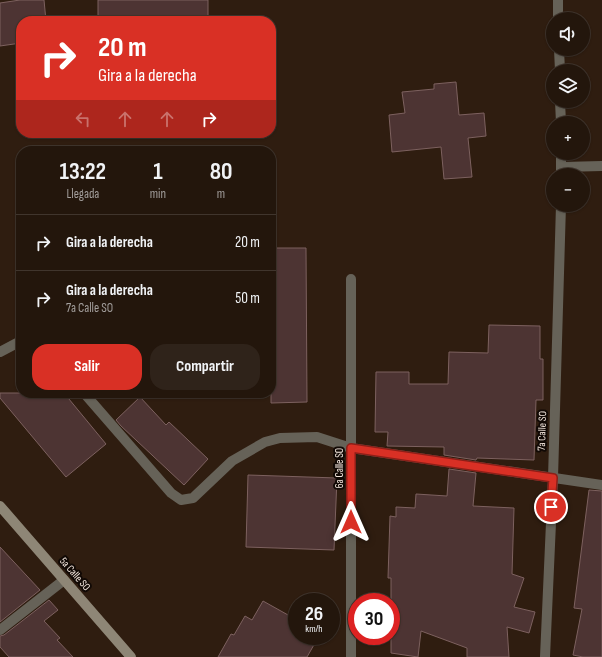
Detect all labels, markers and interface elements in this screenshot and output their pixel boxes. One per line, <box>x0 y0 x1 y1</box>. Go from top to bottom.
map controls <box>546 12 590 212</box>
button: sound <box>546 12 590 56</box>
text: 20 m <box>98 31 147 64</box>
icon: right <box>32 32 84 84</box>
button: layers <box>546 64 590 108</box>
text: Gira a la derecha <box>98 65 197 86</box>
icon: left <box>72 108 94 130</box>
icon: ahead <box>114 108 136 130</box>
icon: ahead <box>156 108 178 130</box>
icon: right <box>198 108 220 130</box>
button: + <box>546 116 590 160</box>
text: 13:22 <box>60 157 106 186</box>
text: 1 <box>153 157 163 186</box>
text: 80 <box>210 157 232 186</box>
button: − <box>546 168 590 212</box>
text: Llegada <box>66 186 99 202</box>
text: min <box>150 186 166 202</box>
text: m <box>217 186 225 202</box>
icon: right <box>32 232 54 254</box>
text: Gira a la derecha <box>66 233 153 252</box>
text: 20 m <box>235 233 260 252</box>
text: Gira a la derecha <box>66 281 153 300</box>
icon: right <box>32 288 54 310</box>
text: 50 m <box>235 289 260 308</box>
text: 7a Calle SO <box>66 300 113 316</box>
button: Salir <box>32 344 142 390</box>
button: Compartir <box>150 344 260 390</box>
street label: 7a Calle SO <box>535 411 549 451</box>
street label: 6a Calle SO <box>333 448 346 488</box>
pin <box>534 490 568 524</box>
icon: arrive <box>540 496 562 518</box>
position arrow <box>330 501 372 543</box>
street label: 5a Calle SO <box>57 555 93 593</box>
speed limit sign: 30 <box>348 593 400 645</box>
text: 26 <box>305 602 323 626</box>
text: km/h <box>305 623 323 635</box>

